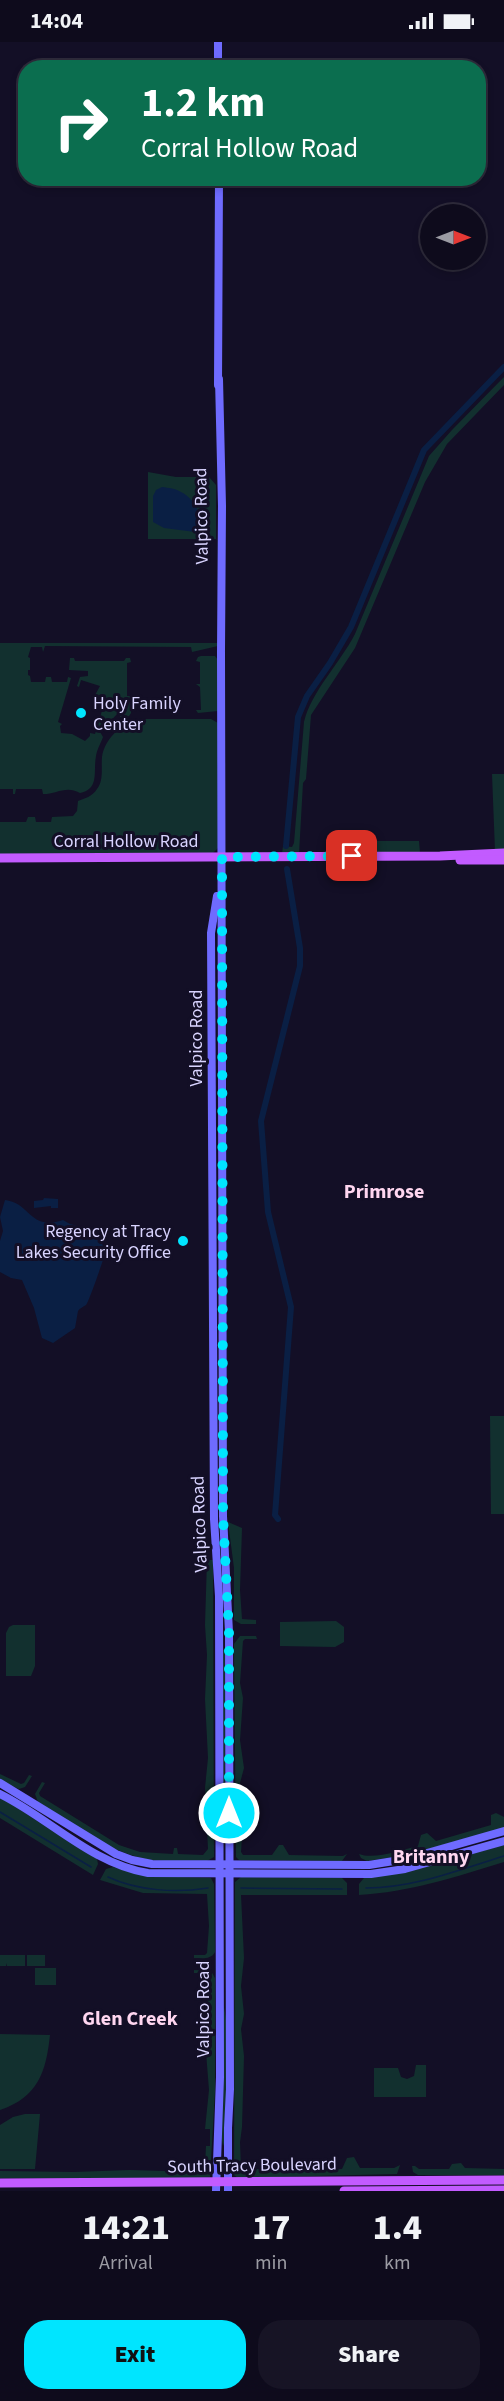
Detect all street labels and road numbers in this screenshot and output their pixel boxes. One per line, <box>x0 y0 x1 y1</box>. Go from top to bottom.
street label: Valpico Road <box>188 467 215 565</box>
street label: Corral Hollow Road <box>54 829 198 854</box>
street label: Valpico Road <box>184 990 209 1086</box>
street label: Valpico Road <box>185 1475 214 1573</box>
street label: Valpico Road <box>191 1961 216 2057</box>
street label: South Tracy Boulevard <box>167 2152 337 2179</box>

